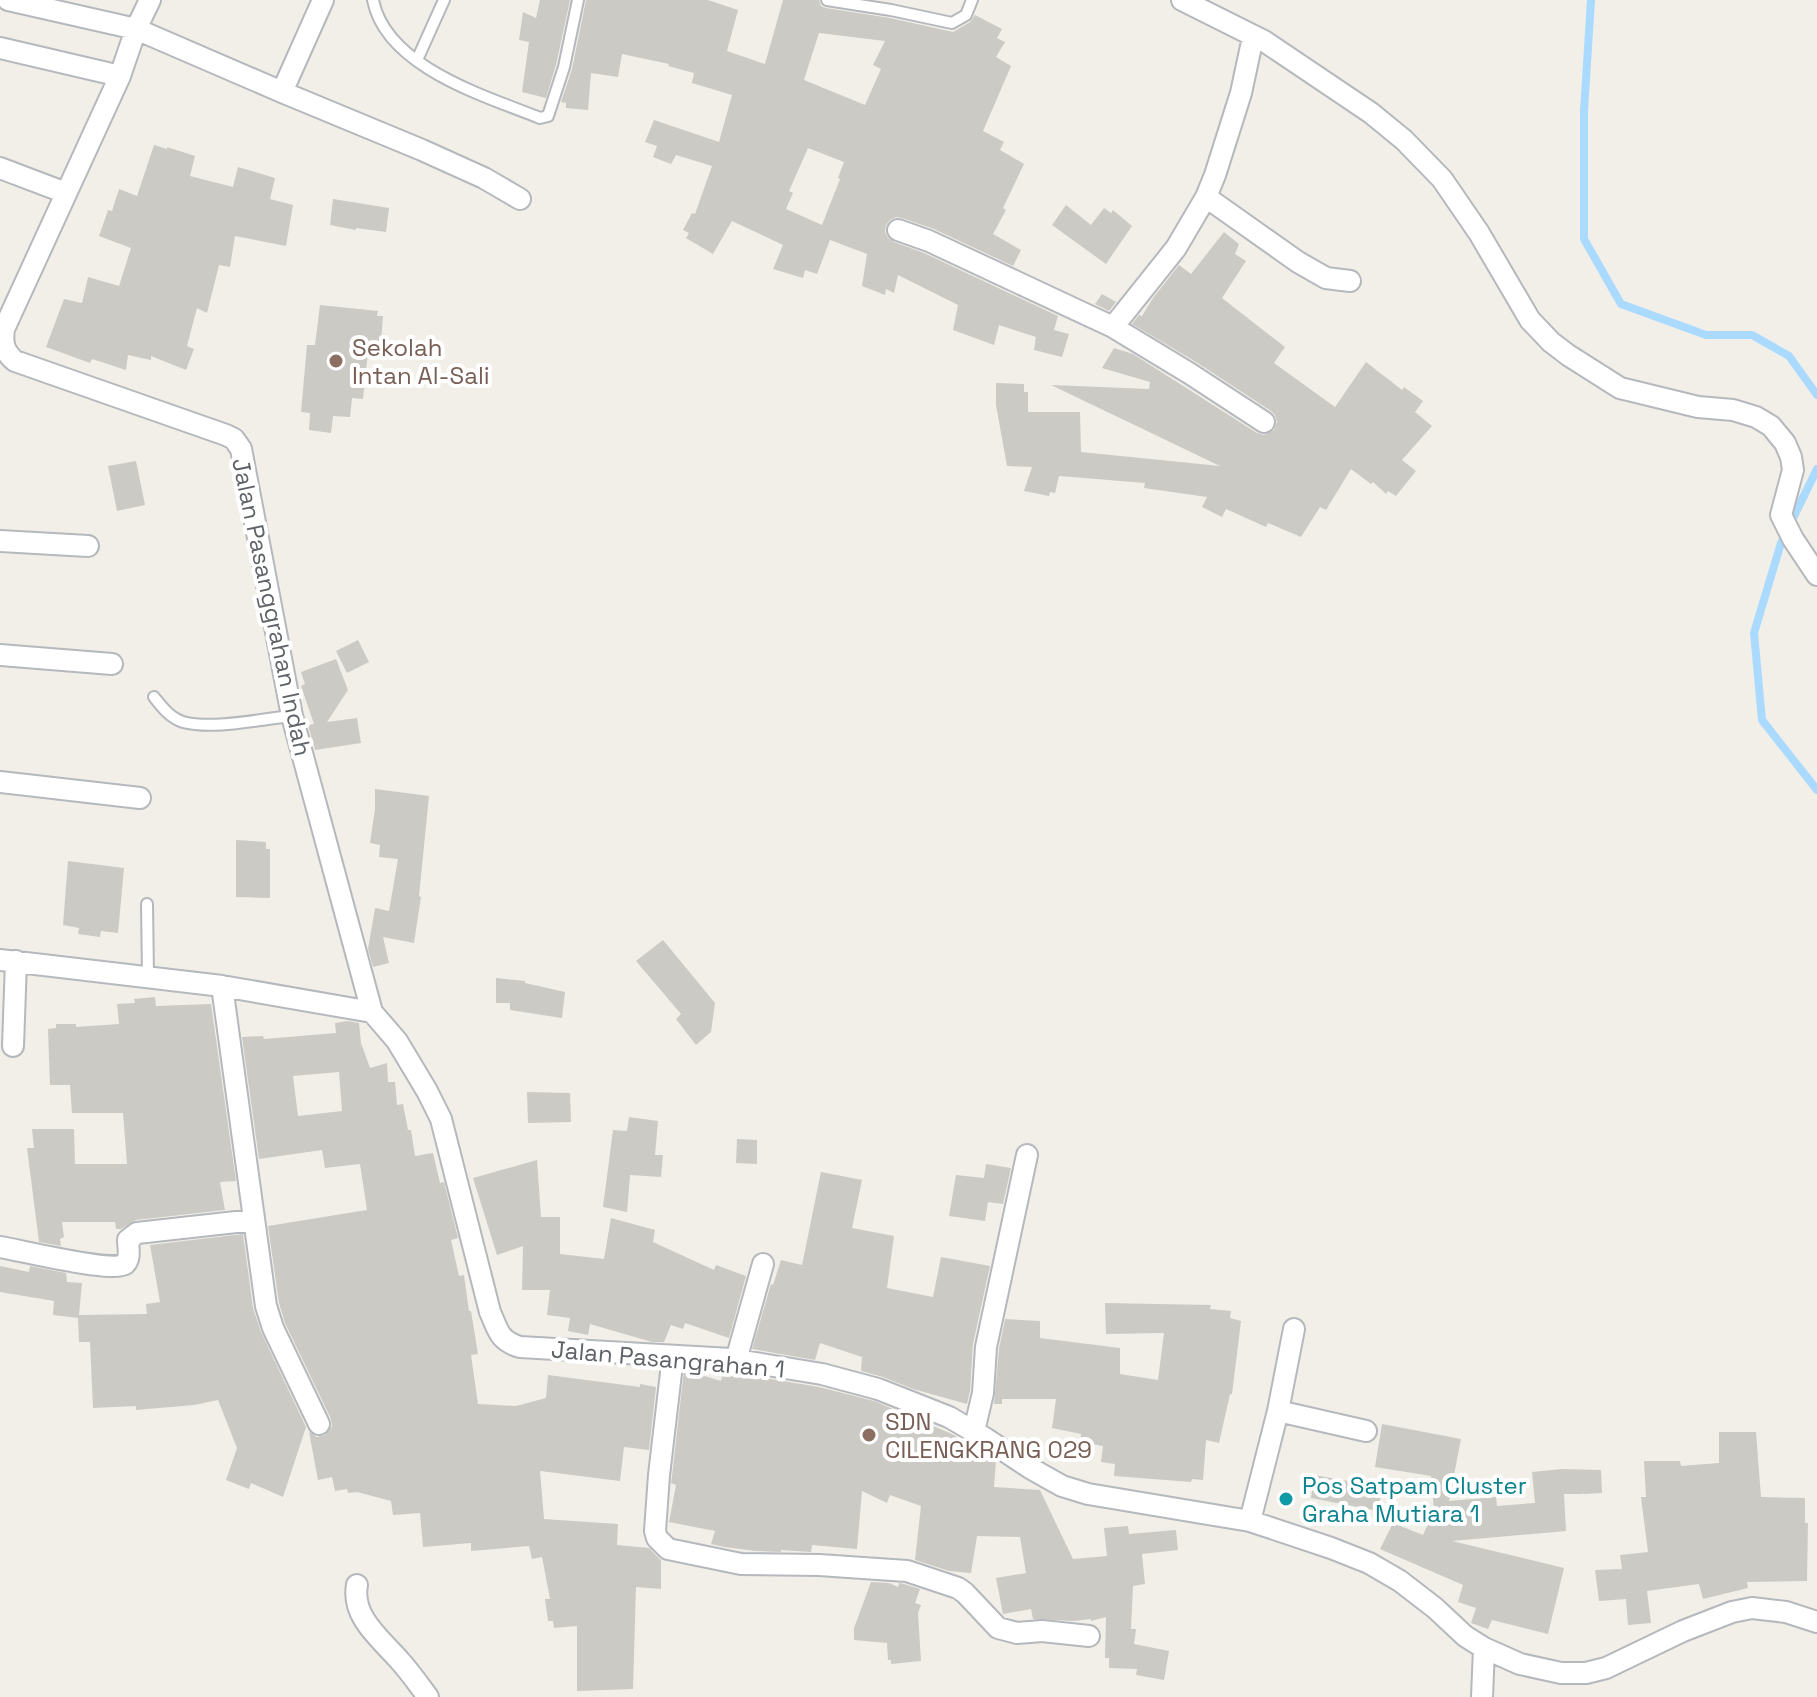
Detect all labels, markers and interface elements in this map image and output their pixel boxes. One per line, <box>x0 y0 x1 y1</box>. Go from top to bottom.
place label: Sekolah Intan Al-Sali <box>352 332 490 391</box>
marker: Sekolah Intan Al-Sali <box>327 352 345 370</box>
street label: Jalan Pasanggrahan Indah <box>225 455 319 759</box>
street label: Jalan Pasangrahan 1 <box>550 1333 786 1385</box>
place label: SDN CILENGKRANG 029 <box>885 1406 1092 1465</box>
marker: SDN CILENGKRANG 029 <box>860 1426 878 1444</box>
place label: Pos Satpam Cluster Graha Mutiara 1 <box>1302 1470 1527 1529</box>
marker: Pos Satpam Cluster Graha Mutiara 1 <box>1277 1490 1295 1508</box>

